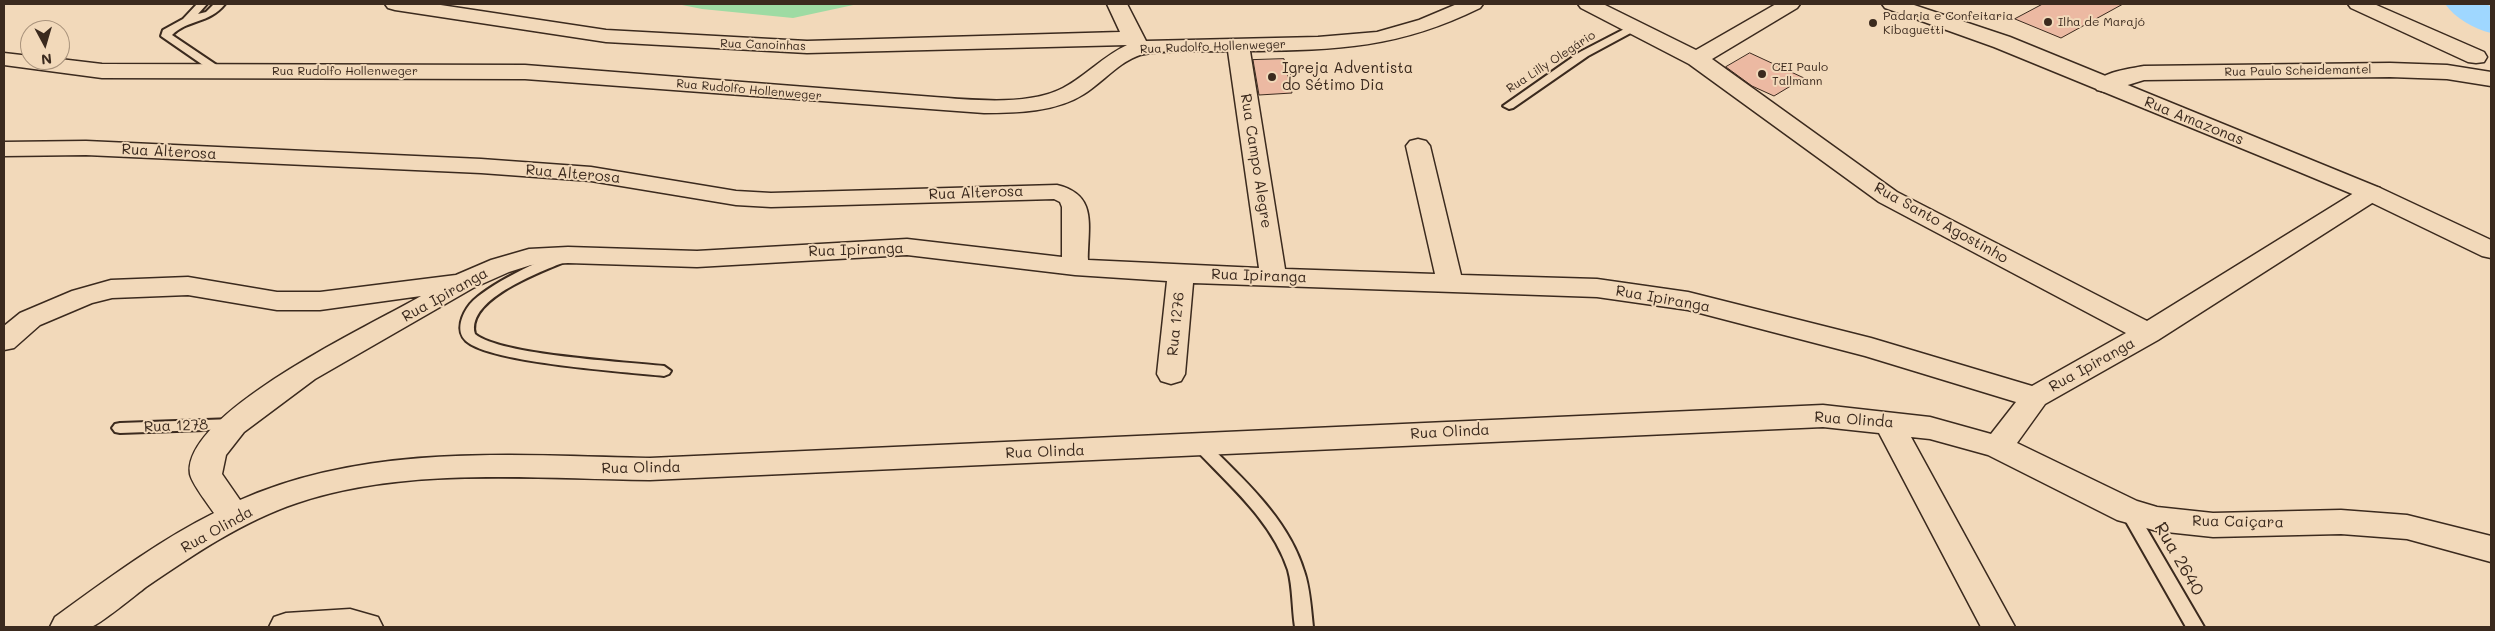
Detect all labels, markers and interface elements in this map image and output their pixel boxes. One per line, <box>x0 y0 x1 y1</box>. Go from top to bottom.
place label: Padaria e Confeitaria Kibaguetti <box>1883 9 2013 37</box>
place label: Ilha de Marajó <box>2058 15 2145 29</box>
marker: Ilha de Marajó <box>2042 16 2054 28</box>
marker: Padaria e Confeitaria Kibaguetti <box>1867 17 1879 29</box>
north arrow <box>20 20 70 70</box>
street label: Rua Lilly Olegário <box>1504 28 1598 96</box>
street label: Rua Canoinhas <box>720 36 806 54</box>
street label: Rua Rudolfo Hollenweger <box>1140 37 1286 57</box>
text: N <box>40 49 53 69</box>
place label: Igreja Adventista do Sétimo Dia <box>1282 59 1413 94</box>
place label: CEI Paulo Tallmann <box>1772 60 1828 88</box>
street label: Rua Paulo Scheidemantel <box>2224 63 2372 79</box>
street label: Rua Rudolfo Hollenweger <box>272 64 418 78</box>
marker: CEI Paulo Tallmann <box>1756 68 1768 80</box>
marker: Igreja Adventista do Sétimo Dia <box>1266 71 1278 83</box>
street label: Rua Rudolfo Hollenweger <box>676 76 822 104</box>
street label: Rua Campo Alegre <box>1236 92 1276 230</box>
street label: Rua Amazonas <box>2142 93 2246 149</box>
street label: Rua Alterosa <box>121 141 217 163</box>
street label: Rua Alterosa <box>525 161 621 187</box>
street label: Rua Santo Agostinho <box>1871 179 2011 267</box>
street label: Rua Alterosa <box>928 182 1024 204</box>
street label: Rua Ipiranga <box>808 239 904 261</box>
street label: Rua Ipiranga <box>399 264 491 326</box>
street label: Rua Ipiranga <box>1211 265 1307 287</box>
street label: Rua Ipiranga <box>1614 282 1712 316</box>
street label: Rua 1276 <box>1164 291 1188 357</box>
street label: Rua Ipiranga <box>2046 334 2138 396</box>
street label: Rua Olinda <box>1814 408 1894 432</box>
street label: Rua 1278 <box>143 416 209 436</box>
street label: Rua Olinda <box>1410 421 1490 443</box>
street label: Rua Olinda <box>1005 442 1085 462</box>
street label: Rua Olinda <box>601 458 681 478</box>
street label: Rua Olinda <box>178 503 256 557</box>
street label: Rua Caiçara <box>2192 512 2284 532</box>
street label: Rua 2640 <box>2149 519 2209 599</box>

